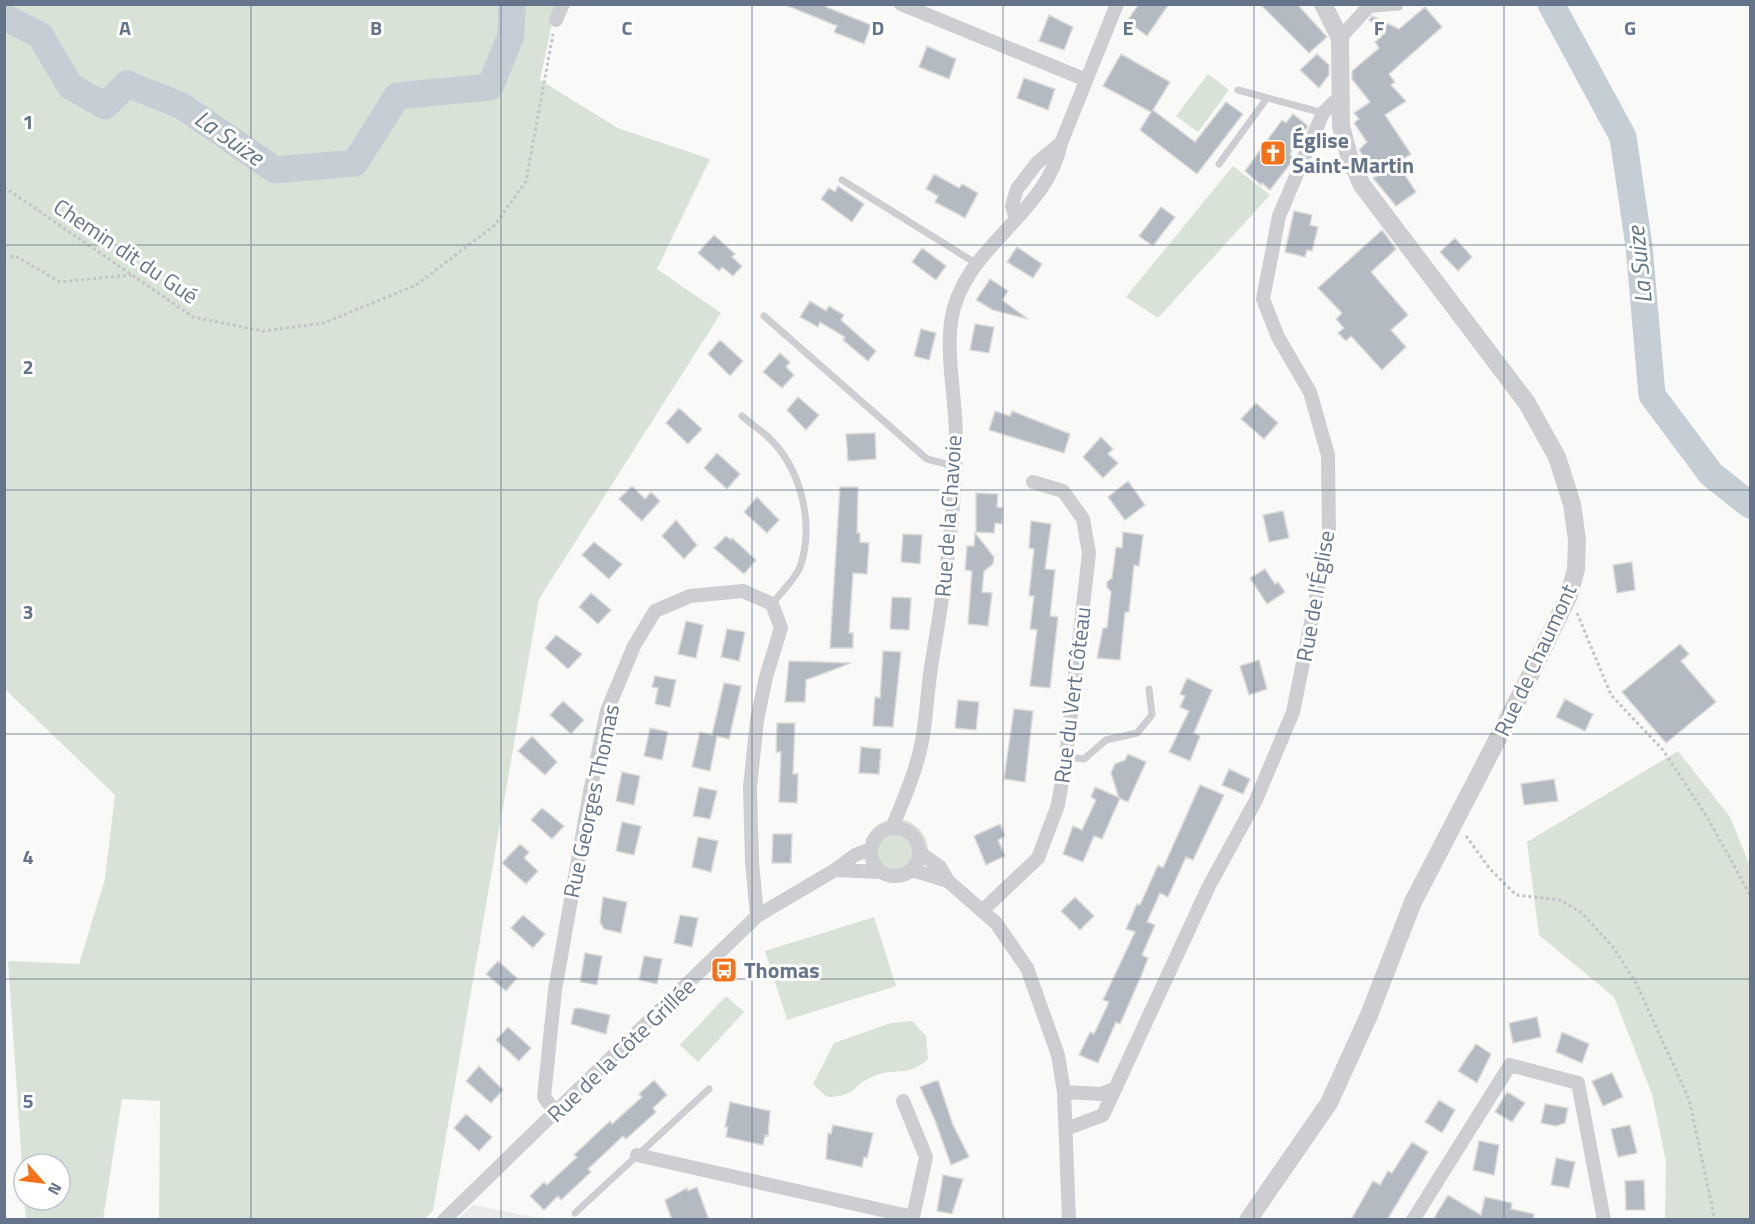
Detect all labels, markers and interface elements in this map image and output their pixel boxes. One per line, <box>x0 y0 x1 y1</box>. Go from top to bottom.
text: A <box>119 12 131 43</box>
text: B <box>370 12 382 43</box>
text: C <box>622 12 633 43</box>
text: D <box>872 12 884 43</box>
text: E <box>1122 12 1134 43</box>
text: F <box>1374 12 1385 43</box>
text: G <box>1624 12 1636 43</box>
water label: La Suize <box>188 100 273 175</box>
text: 1 <box>22 106 34 137</box>
place label: Église Saint-Martin <box>1292 123 1414 182</box>
church icon: Église Saint-Martin <box>1258 138 1288 168</box>
street label: Chemin dit du Gué <box>47 190 205 312</box>
water label: La Suize <box>1617 223 1661 305</box>
text: 2 <box>22 351 34 382</box>
street label: Rue de la Chavoie <box>925 434 971 598</box>
street label: Rue de l'Église <box>1287 528 1343 664</box>
street label: Rue de Chaumont <box>1485 578 1585 742</box>
text: 3 <box>22 596 34 627</box>
street label: Rue du Vert Côteau <box>1044 605 1100 785</box>
street label: Rue Georges Thomas <box>554 701 628 901</box>
text: 4 <box>22 841 34 872</box>
place label: Thomas <box>744 953 820 987</box>
bus stop icon: Thomas <box>709 955 739 985</box>
street label: Rue de la Côte Grillée <box>539 970 703 1130</box>
text: 5 <box>22 1085 34 1116</box>
north arrow <box>12 1152 72 1212</box>
text: N <box>42 1179 68 1200</box>

